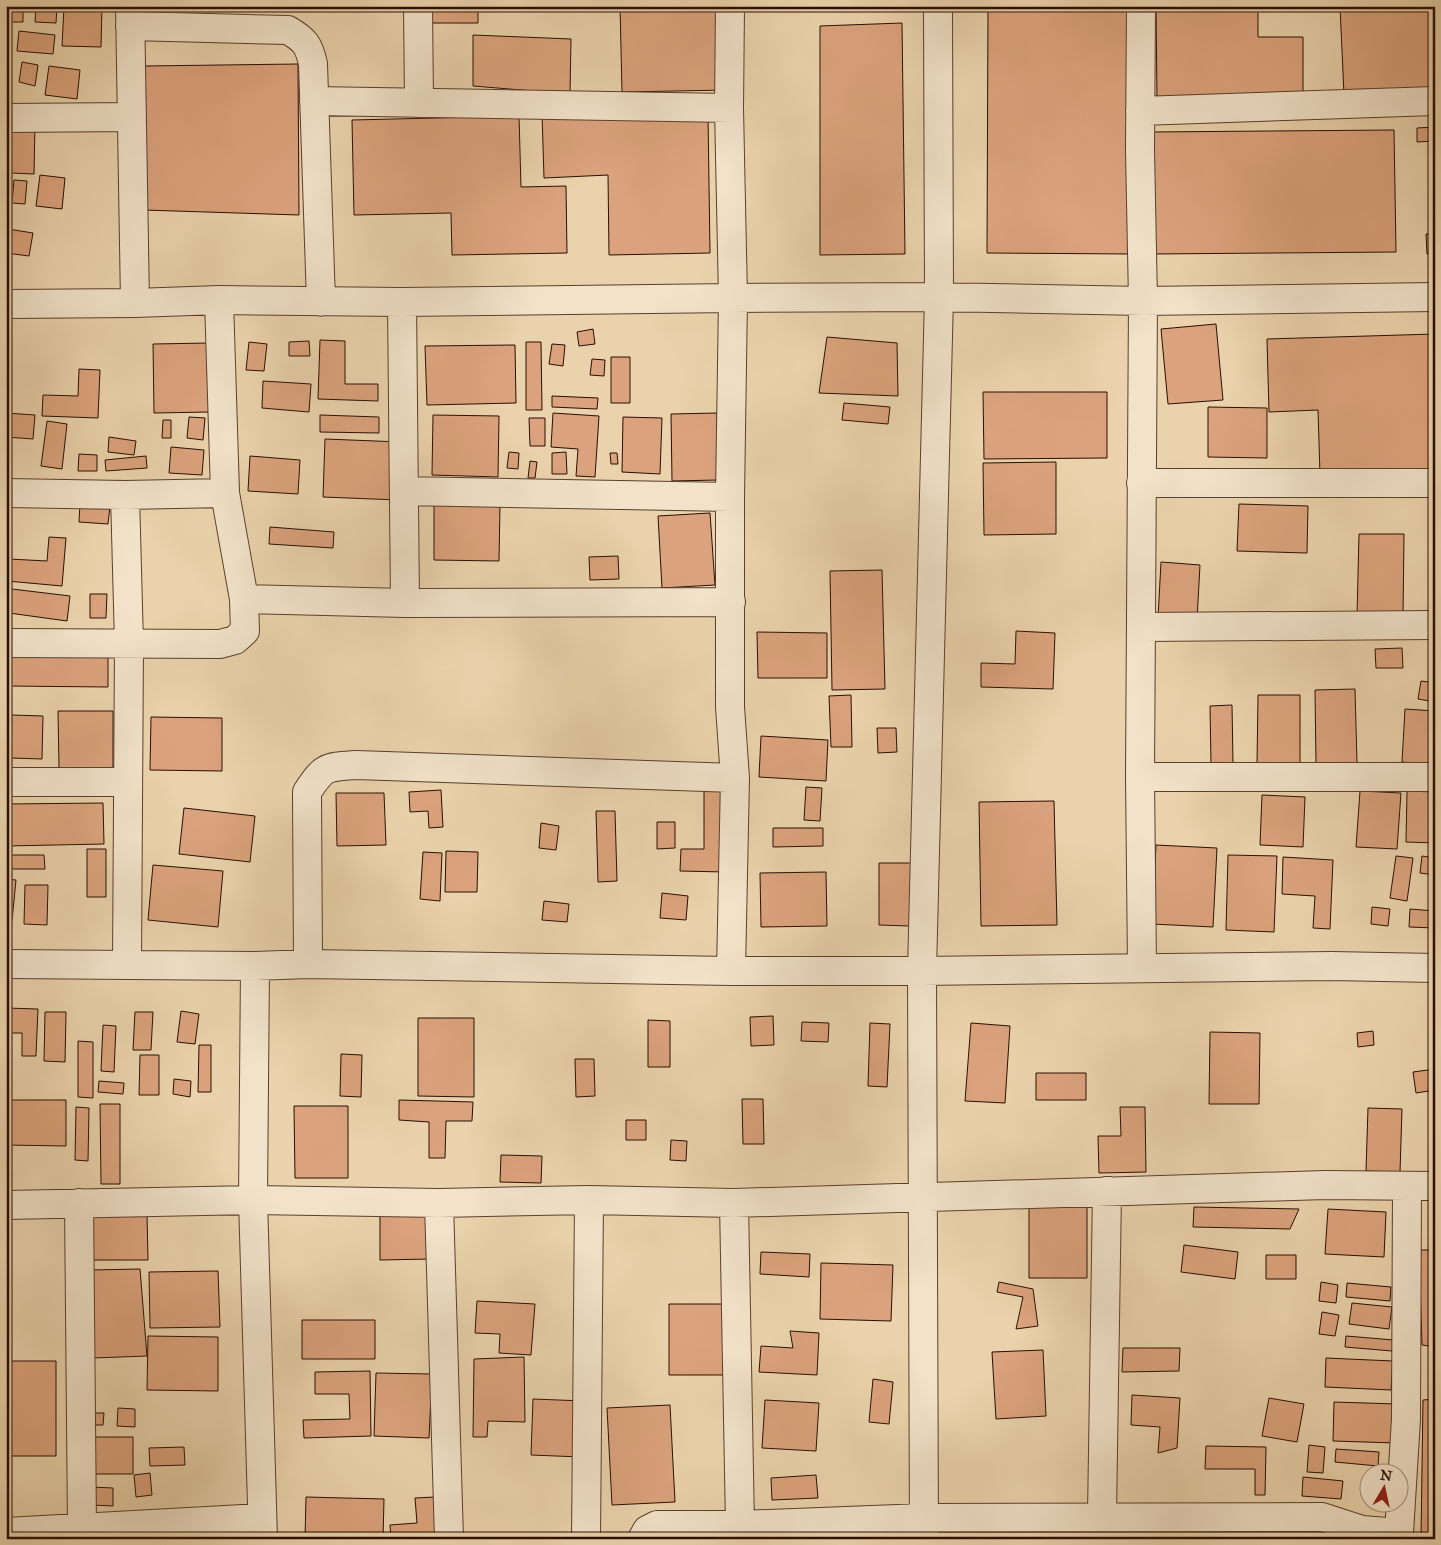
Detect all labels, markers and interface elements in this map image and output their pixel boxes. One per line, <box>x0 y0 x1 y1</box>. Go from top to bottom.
north arrow <box>1358 1462 1408 1512</box>
text: N <box>1379 1466 1393 1485</box>

